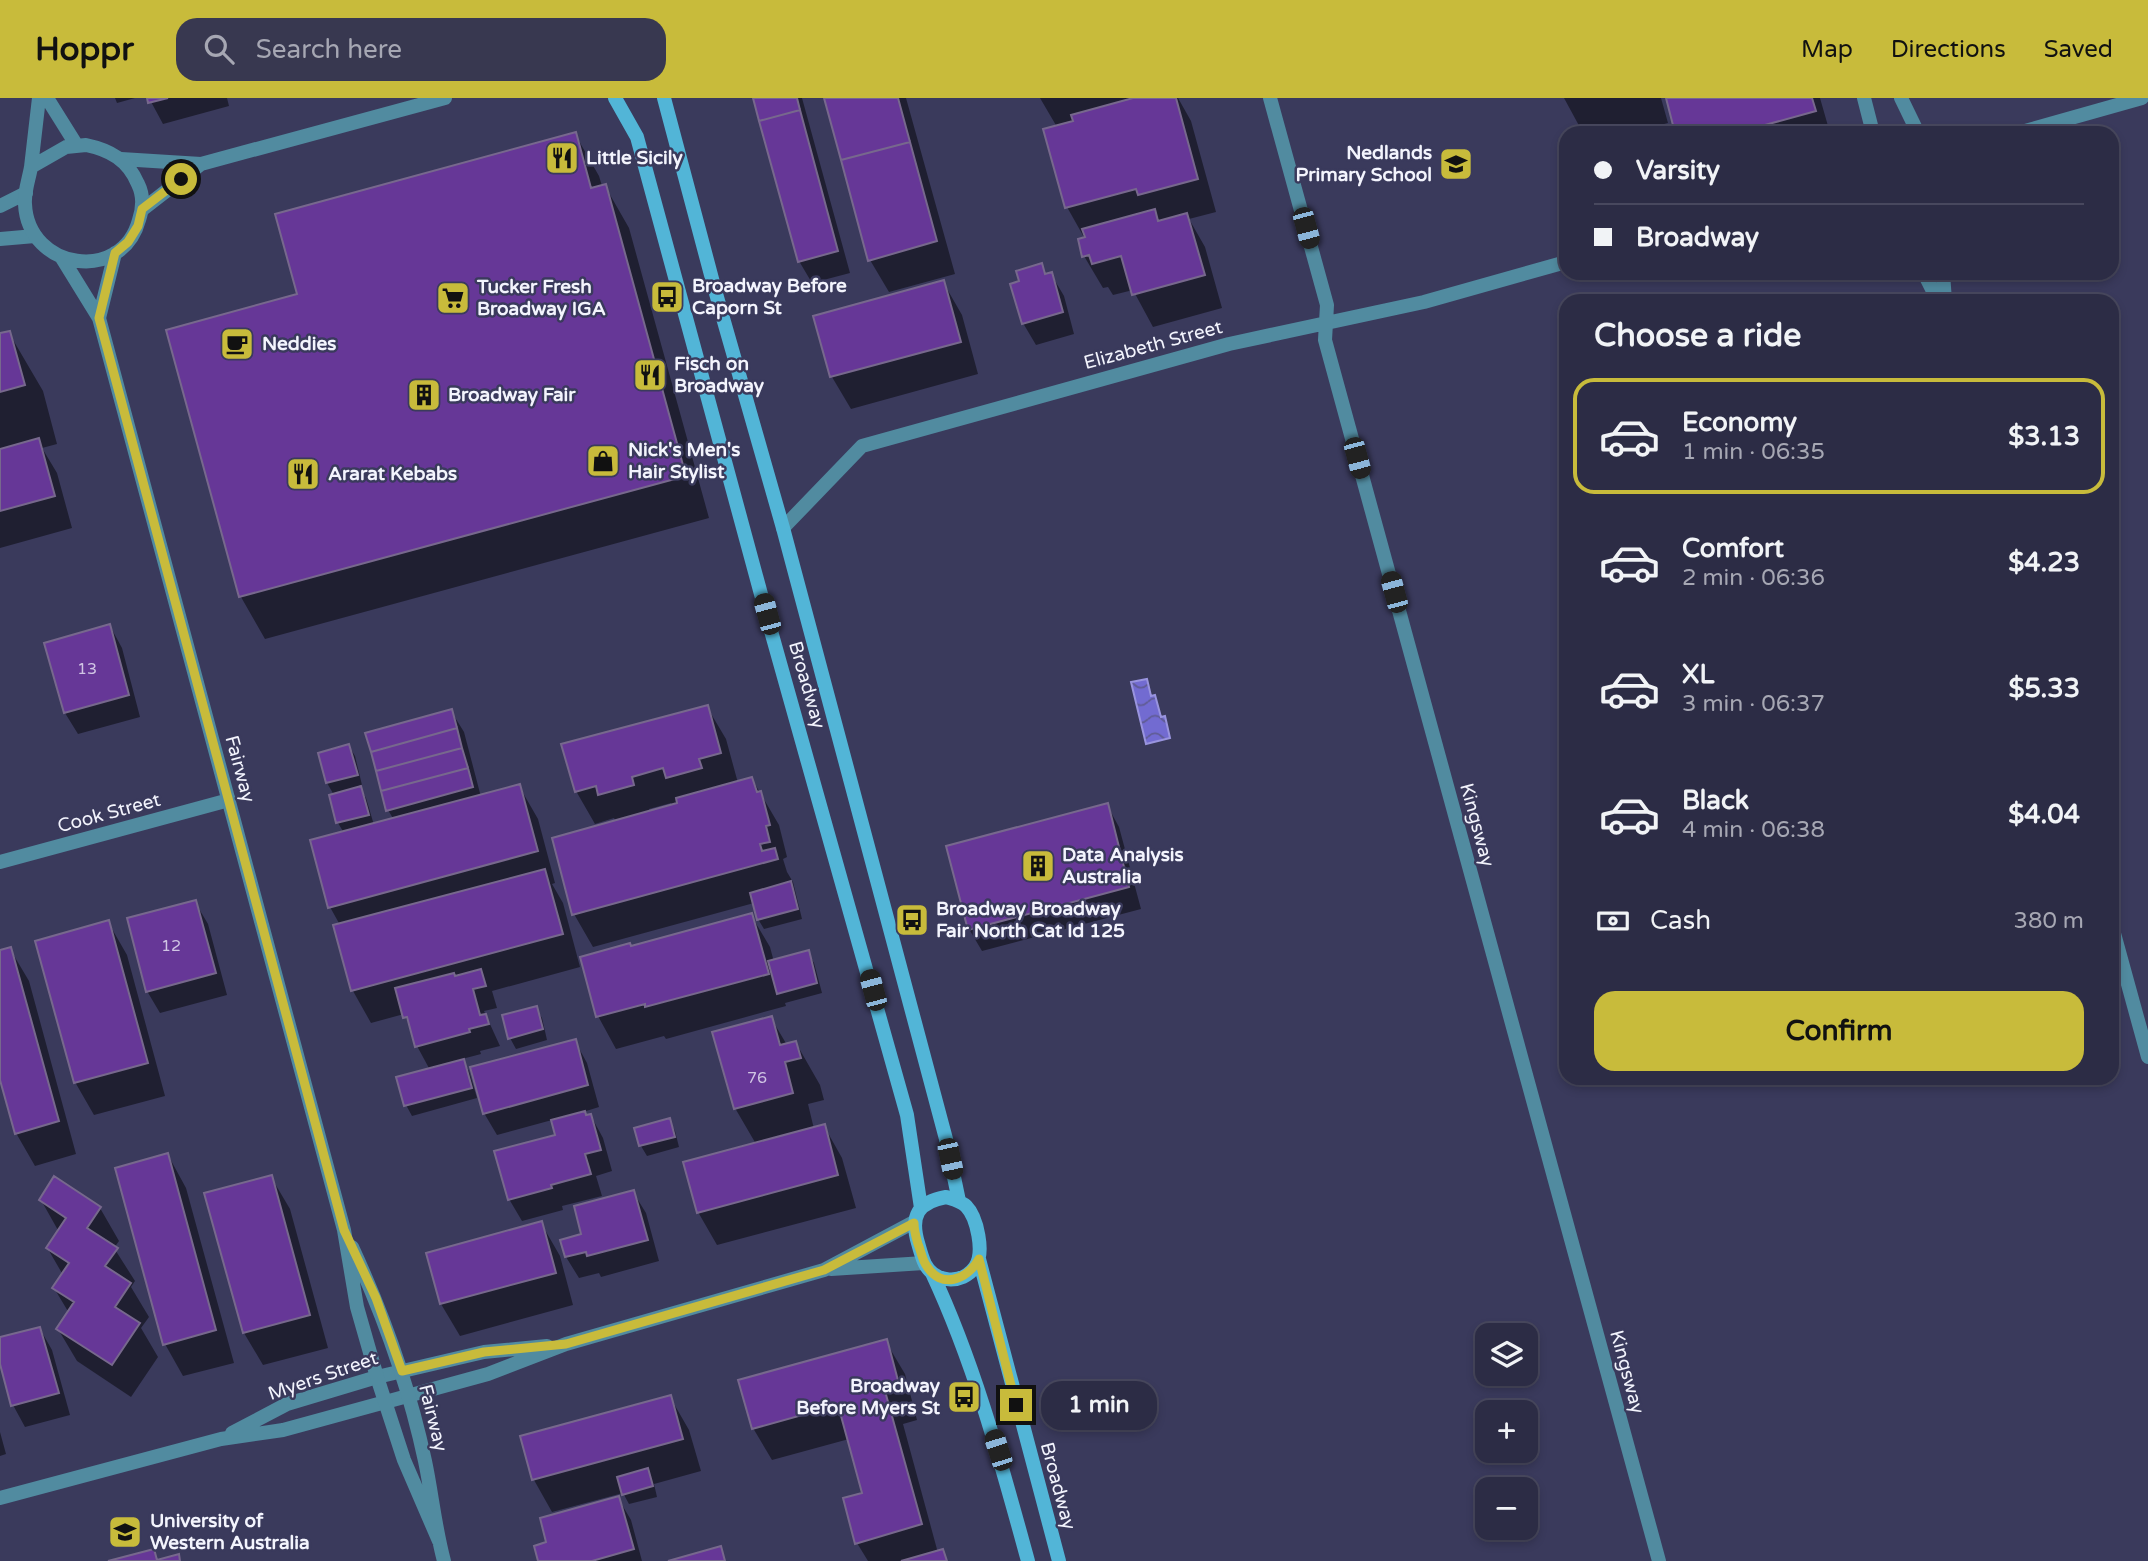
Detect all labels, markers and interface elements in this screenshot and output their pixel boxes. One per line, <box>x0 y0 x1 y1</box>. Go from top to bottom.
search box <box>176 18 666 81</box>
text: Hoppr <box>35 30 134 69</box>
icon: search <box>200 30 238 68</box>
text: Search here <box>256 34 402 65</box>
text: Map <box>1801 35 1853 64</box>
text: Directions <box>1891 35 2006 64</box>
text: Saved <box>2044 35 2113 64</box>
restaurant icon: Little Sicily <box>543 139 581 177</box>
place label: Nedlands Primary School <box>1296 142 1432 187</box>
school or university icon: Nedlands Primary School <box>1437 145 1475 183</box>
place label: Little Sicily <box>586 147 683 170</box>
text: Varsity <box>1636 155 1720 186</box>
route start <box>165 163 197 195</box>
car <box>1291 205 1322 251</box>
text: Broadway <box>1636 222 1759 253</box>
place label: Broadway Before Caporn St <box>692 275 847 320</box>
place label: Tucker Fresh Broadway IGA <box>476 276 606 321</box>
bus stop icon: Broadway Before Caporn St <box>648 278 686 316</box>
supermarket icon: Tucker Fresh Broadway IGA <box>434 279 472 317</box>
street label: Elizabeth Street <box>1081 316 1225 374</box>
text: Choose a ride <box>1594 317 1801 355</box>
cafe icon: Neddies <box>218 325 256 363</box>
place label: Neddies <box>262 333 336 355</box>
place label: Fisch on Broadway <box>674 353 765 398</box>
restaurant icon: Fisch on Broadway <box>631 356 669 394</box>
building icon: Broadway Fair <box>405 376 443 414</box>
place label: Broadway Fair <box>448 384 576 407</box>
icon: car <box>1598 405 1661 468</box>
text: Economy <box>1682 407 1797 438</box>
text: $3.13 <box>2008 421 2080 452</box>
car <box>1342 435 1373 481</box>
text: 1 min · 06:35 <box>1682 438 1825 466</box>
place label: Nick's Men's Hair Stylist <box>628 439 740 484</box>
shop icon: Nick's Men's Hair Stylist <box>584 442 622 480</box>
restaurant icon: Ararat Kebabs <box>284 455 322 493</box>
place label: Ararat Kebabs <box>328 463 457 485</box>
icon: car <box>1598 531 1661 594</box>
text: Comfort <box>1682 533 1784 564</box>
text: $4.23 <box>2008 547 2080 578</box>
text: 2 min · 06:36 <box>1682 564 1825 592</box>
car <box>1379 569 1410 615</box>
car <box>752 591 783 637</box>
street label: Broadway <box>784 639 830 731</box>
icon: car <box>1598 657 1661 720</box>
house number: 13 <box>77 659 97 679</box>
text: XL <box>1682 659 1714 690</box>
text: $5.33 <box>2008 673 2080 704</box>
text: 3 min · 06:37 <box>1682 690 1825 718</box>
street label: Fairway <box>221 733 259 805</box>
street label: Kingsway <box>1455 781 1499 869</box>
icon: car <box>1598 783 1661 846</box>
text: Black <box>1682 785 1749 816</box>
street label: Cook Street <box>55 789 163 837</box>
text: $4.04 <box>2008 799 2080 830</box>
text: 4 min · 06:38 <box>1682 816 1825 844</box>
place label: Data Analysis Australia <box>1062 844 1184 888</box>
building icon: Data Analysis Australia <box>1019 847 1057 885</box>
place label: Broadway Broadway Fair North Cat Id 125 <box>936 898 1125 942</box>
bus stop icon: Broadway Broadway Fair North Cat Id 125 <box>893 901 931 939</box>
icon: cash <box>1594 902 1632 940</box>
text: Cash <box>1650 905 1711 936</box>
text: 380 m <box>2014 907 2084 935</box>
house number: 12 <box>161 936 181 956</box>
car <box>858 967 889 1013</box>
button: Confirm <box>1594 991 2084 1071</box>
house number: 76 <box>747 1068 767 1088</box>
car <box>936 1136 965 1182</box>
map controls <box>1475 1323 1538 1540</box>
button: layers <box>1475 1323 1538 1386</box>
street label: Kingsway <box>1605 1328 1649 1416</box>
street label: Myers Street <box>265 1347 381 1405</box>
place label: Broadway Before Myers St <box>796 1375 941 1420</box>
bus stop icon: Broadway Before Myers St <box>945 1378 983 1416</box>
callout: 1 min <box>1040 1380 1156 1430</box>
street label: Fairway <box>414 1382 452 1454</box>
route end <box>1000 1389 1032 1421</box>
text: 1 min <box>1068 1391 1130 1419</box>
button: + <box>1475 1400 1538 1463</box>
car <box>982 1427 1015 1473</box>
street label: Broadway <box>1036 1440 1080 1532</box>
button: − <box>1475 1477 1538 1540</box>
place label: University of Western Australia <box>150 1510 310 1554</box>
school or university icon: University of Western Australia <box>106 1513 144 1551</box>

